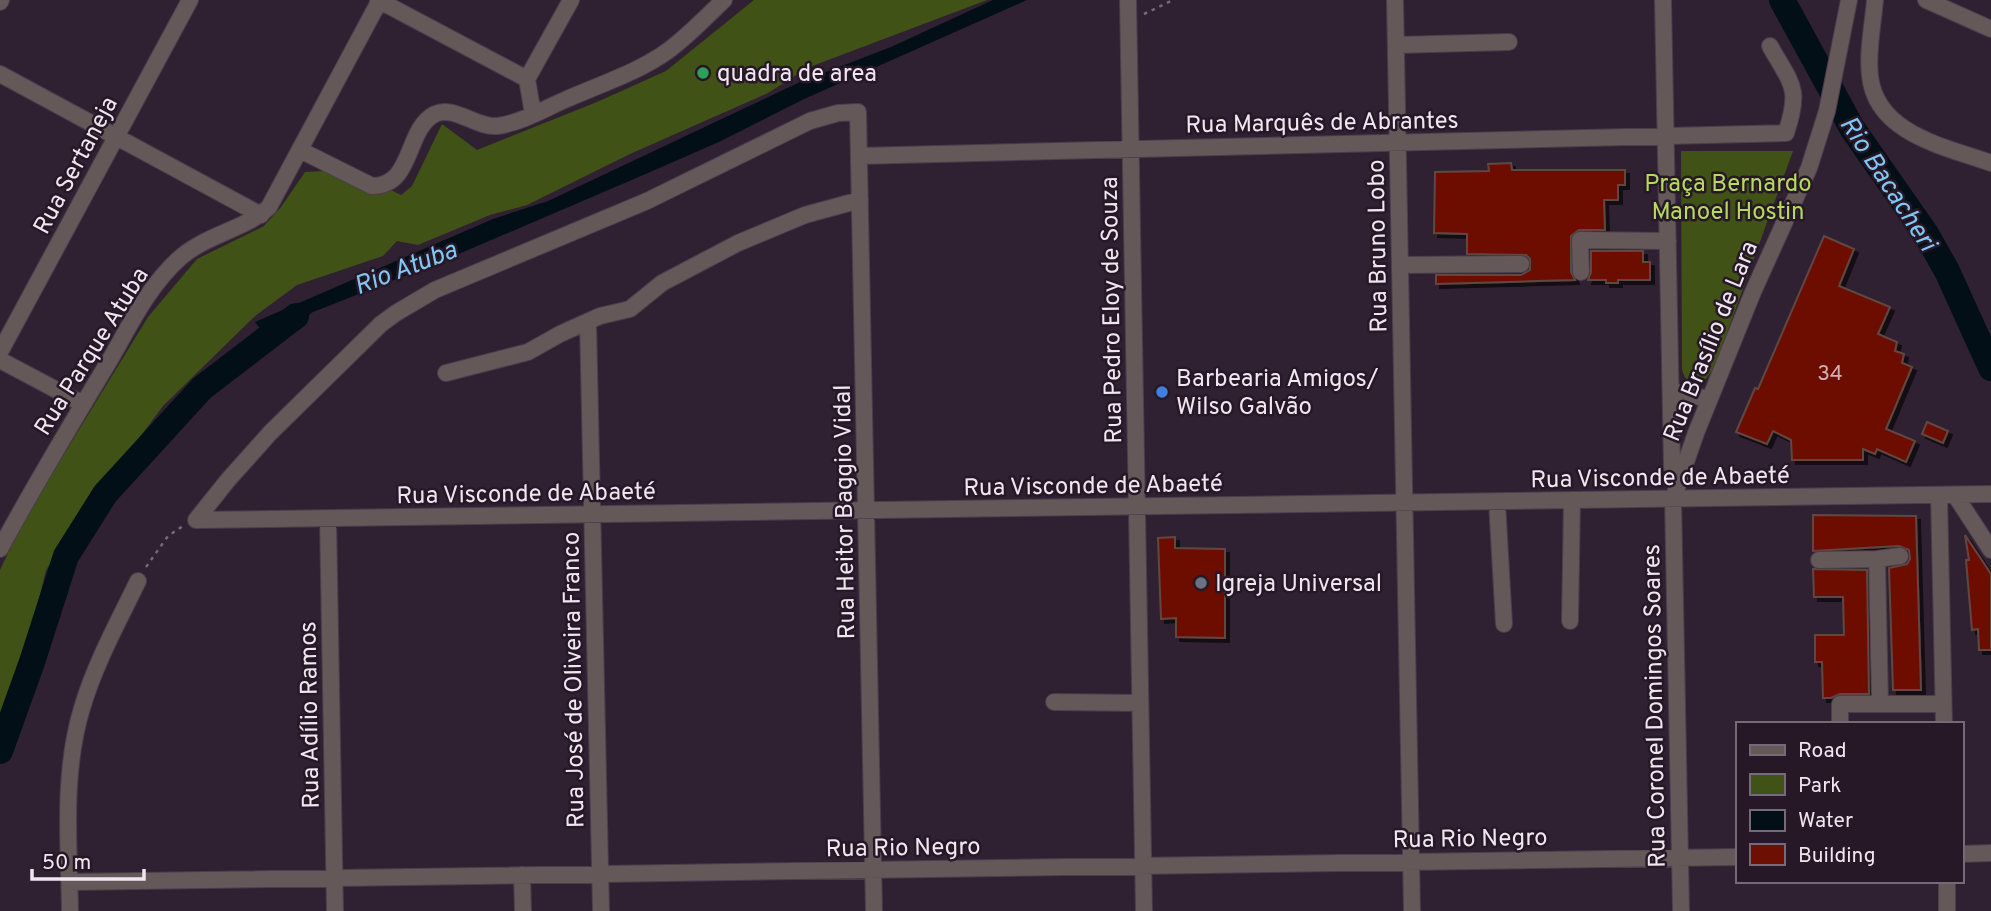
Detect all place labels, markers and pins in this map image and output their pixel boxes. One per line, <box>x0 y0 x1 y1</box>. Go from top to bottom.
place label: quadra de area <box>717 60 877 90</box>
marker: quadra de area <box>695 65 711 81</box>
place label: Barbearia Amigos/ Wilso Galvão <box>1176 365 1379 423</box>
marker: Barbearia Amigos/ Wilso Galvão <box>1154 384 1170 400</box>
place label: Igreja Universal <box>1215 570 1382 600</box>
marker: Igreja Universal <box>1193 575 1209 591</box>

